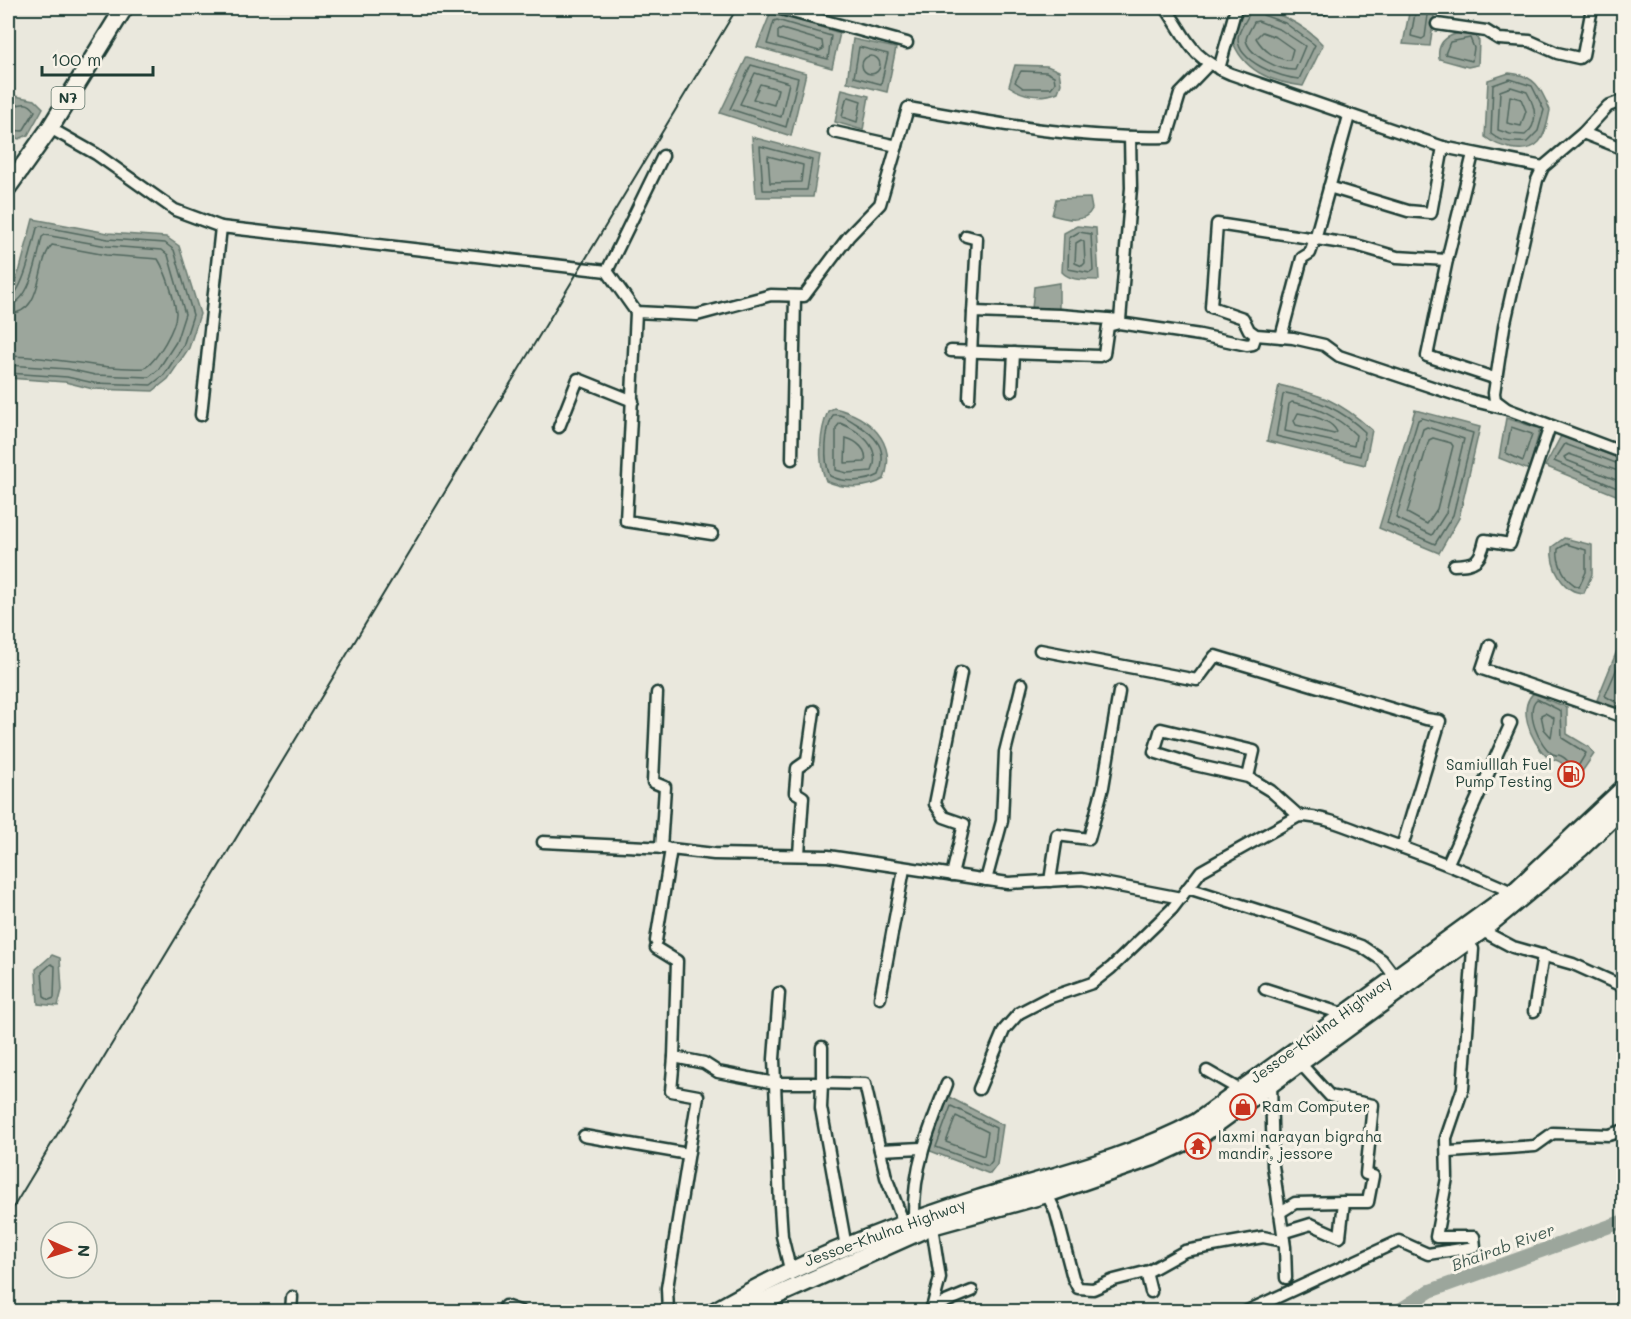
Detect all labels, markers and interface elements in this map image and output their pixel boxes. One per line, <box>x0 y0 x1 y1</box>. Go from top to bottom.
scale bar <box>42 39 153 77</box>
text: 100 m <box>51 47 101 71</box>
road number: N7 <box>52 87 84 109</box>
place label: Samiulllah Fuel Pump Testing <box>1446 754 1552 791</box>
fuel station icon: Samiulllah Fuel Pump Testing <box>1556 759 1586 789</box>
street label: Jessoe-Khulna Highway <box>1246 971 1395 1087</box>
shop icon: Ram Computer <box>1228 1092 1258 1122</box>
place label: Ram Computer <box>1262 1096 1370 1116</box>
place label: laxmi narayan bigraha mandir, jessore <box>1218 1126 1382 1163</box>
temple icon: laxmi narayan bigraha mandir, jessore <box>1183 1131 1213 1161</box>
street label: Jessoe-Khulna Highway <box>801 1194 968 1271</box>
water label: Bhairab River <box>1448 1218 1557 1275</box>
north arrow <box>39 1220 99 1280</box>
text: N <box>74 1244 95 1257</box>

